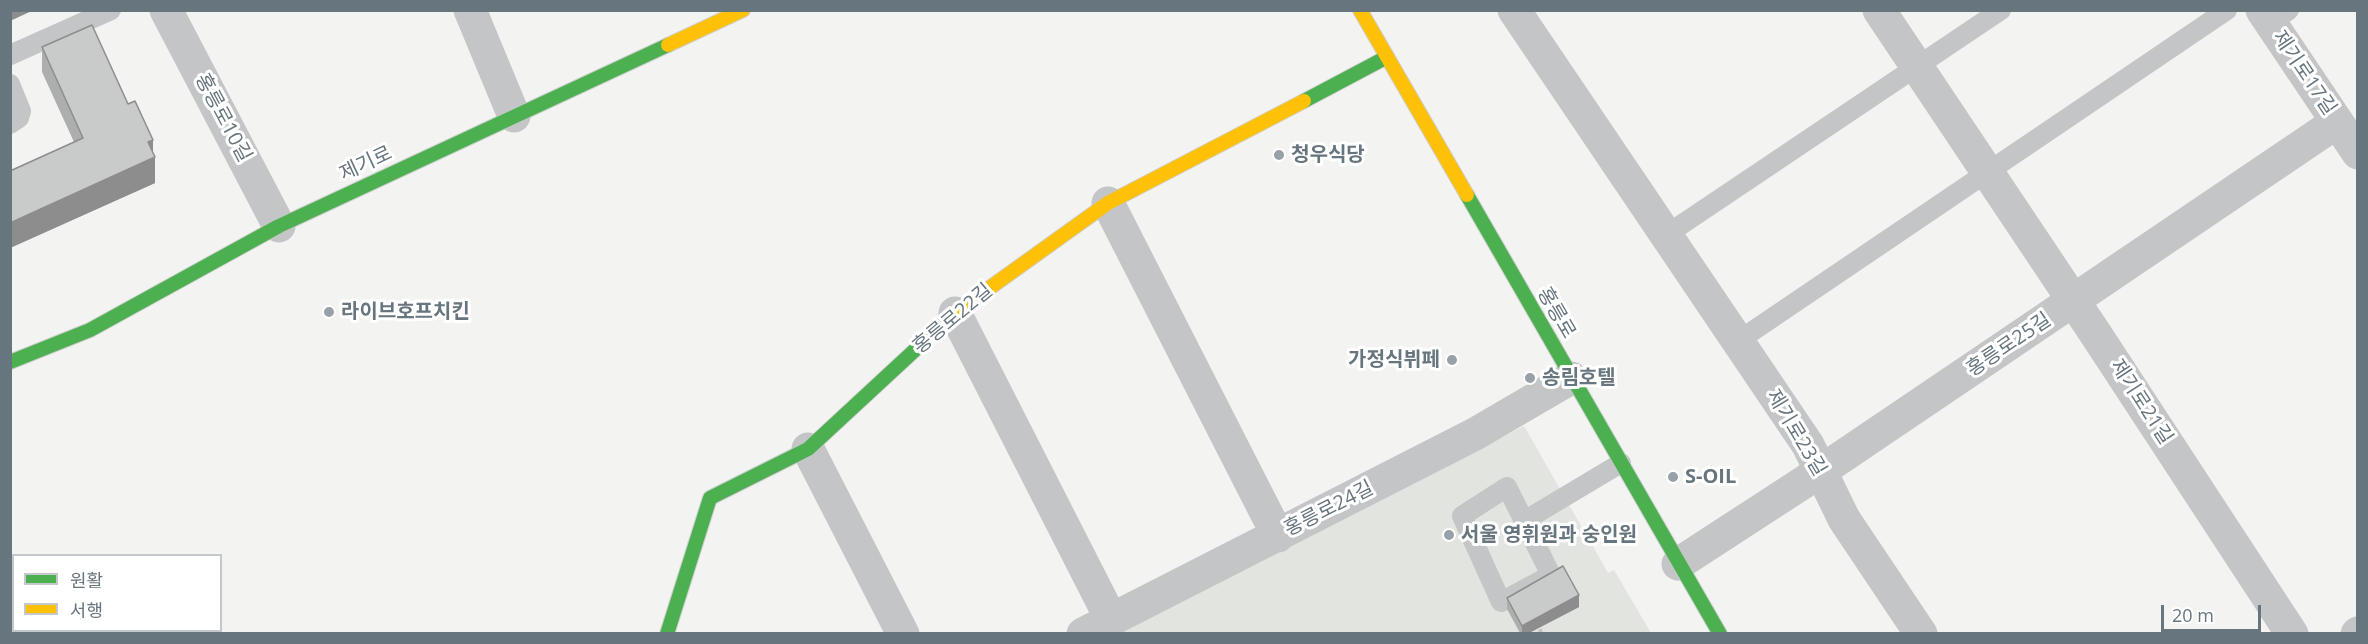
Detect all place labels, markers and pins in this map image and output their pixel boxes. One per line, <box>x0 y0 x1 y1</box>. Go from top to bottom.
place label: 청우식당 <box>1291 143 1365 167</box>
marker: 청우식당 <box>1272 148 1286 162</box>
place label: 라이브호프치킨 <box>341 300 470 324</box>
marker: 라이브호프치킨 <box>322 305 336 319</box>
place label: 가정식뷔페 <box>1348 348 1440 372</box>
marker: 가정식뷔페 <box>1445 353 1459 367</box>
place label: 송림호텔 <box>1542 366 1616 390</box>
marker: 송림호텔 <box>1523 371 1537 385</box>
place label: S-OIL <box>1685 465 1736 489</box>
marker: S-OIL <box>1666 470 1680 484</box>
place label: 서울 영휘원과 숭인원 <box>1461 523 1637 547</box>
marker: 서울 영휘원과 숭인원 <box>1442 528 1456 542</box>

